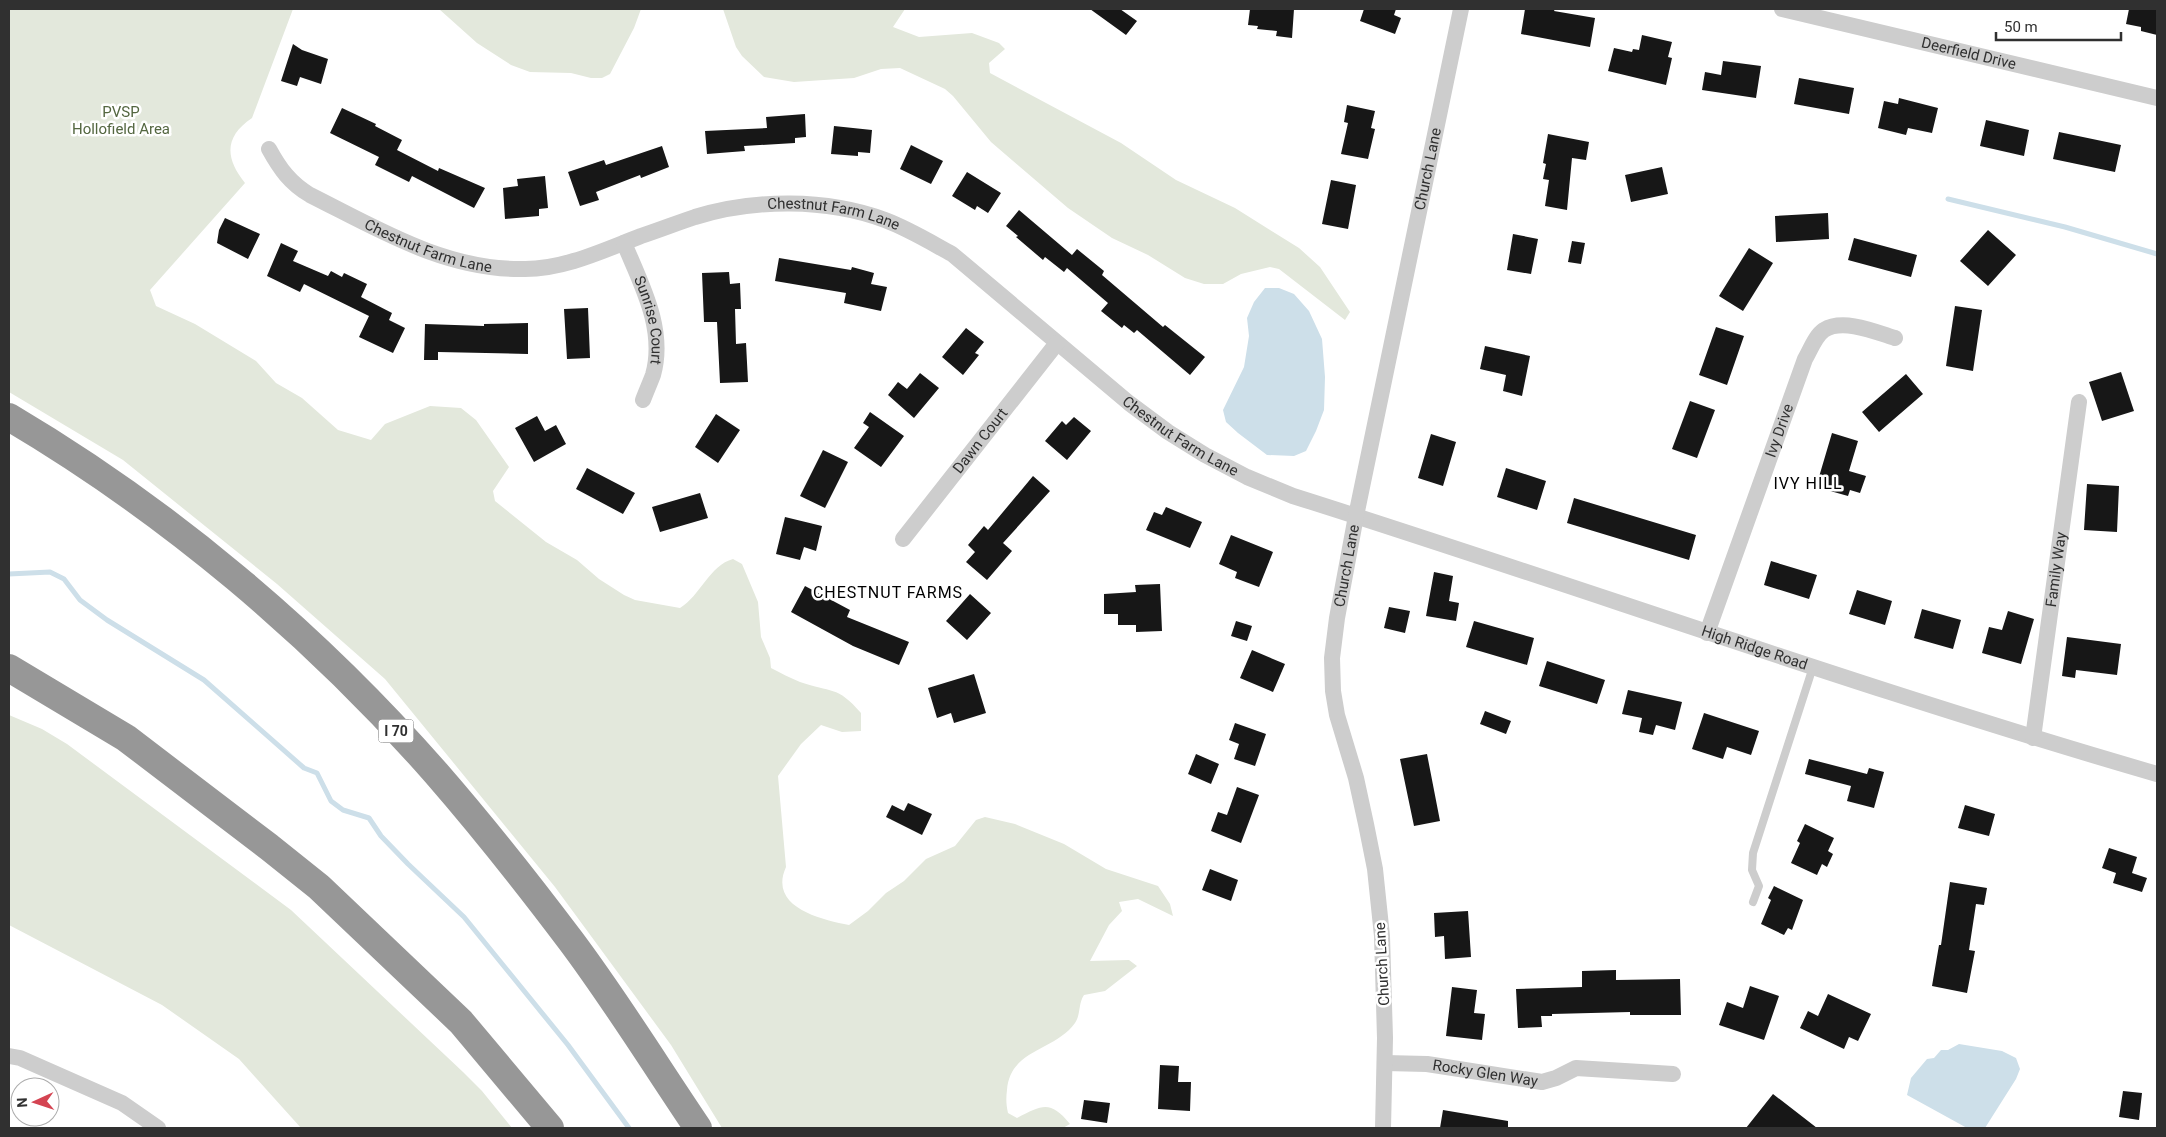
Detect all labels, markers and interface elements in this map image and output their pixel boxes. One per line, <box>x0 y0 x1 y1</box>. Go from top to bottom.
scale bar <box>1996 10 2121 42</box>
text: 50 m <box>2004 18 2038 36</box>
street label: Deerfield Drive <box>1920 33 2018 73</box>
park label: PVSP Hollofield Area <box>72 103 170 138</box>
street label: Church Lane <box>1411 126 1445 212</box>
street label: Chestnut Farm Lane <box>767 194 903 234</box>
street label: Chestnut Farm Lane <box>361 215 493 276</box>
street label: Sunrise Court <box>630 273 666 366</box>
street label: Chestnut Farm Lane <box>1119 392 1241 480</box>
street label: Ivy Drive <box>1762 401 1797 460</box>
street label: Dawn Court <box>949 404 1012 477</box>
district label: IVY HILL <box>1773 474 1843 493</box>
street label: Church Lane <box>1330 523 1363 609</box>
street label: Family Way <box>2042 531 2070 608</box>
district label: CHESTNUT FARMS <box>813 583 963 602</box>
street label: High Ridge Road <box>1699 622 1810 674</box>
road number: I 70 <box>378 719 414 742</box>
street label: Church Lane <box>1371 922 1393 1006</box>
street label: Rocky Glen Way <box>1431 1056 1539 1090</box>
north arrow <box>10 1077 60 1127</box>
text: N <box>14 1097 30 1108</box>

